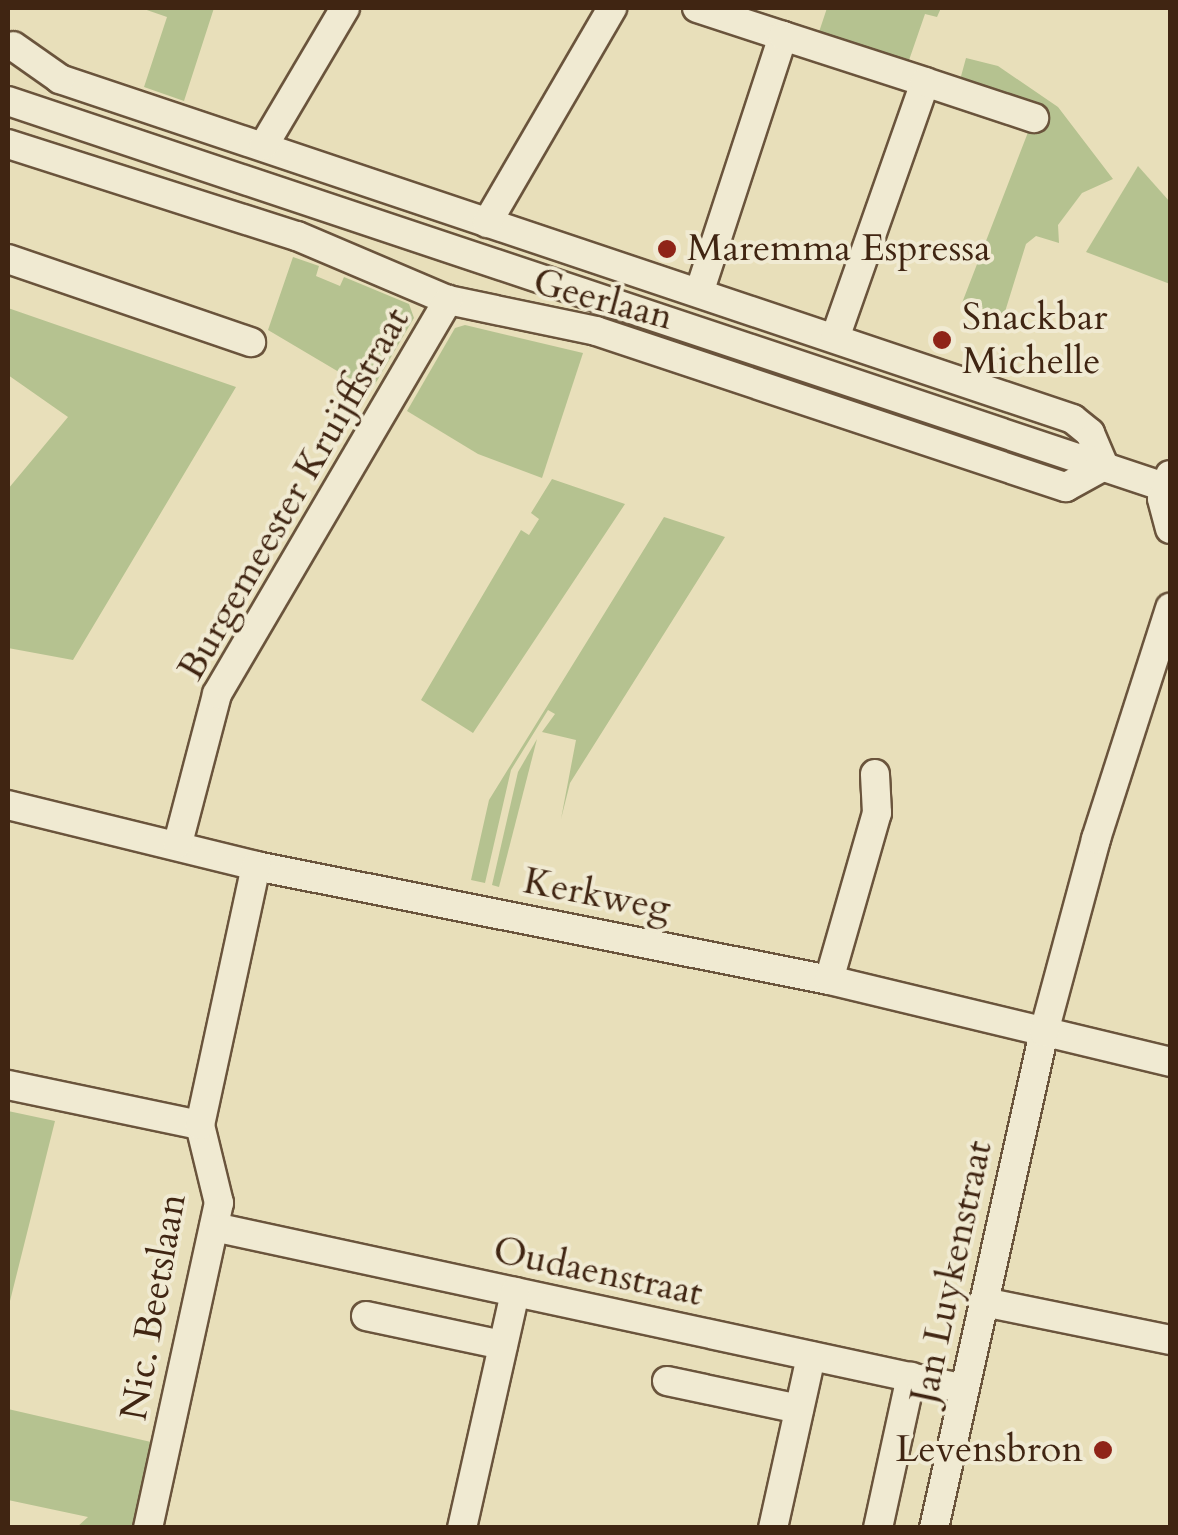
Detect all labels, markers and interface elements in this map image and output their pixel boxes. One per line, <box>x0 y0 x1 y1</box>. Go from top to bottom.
place label: Maremma Espressa <box>687 226 991 272</box>
marker: Maremma Espressa <box>656 238 678 260</box>
street label: Geerlaan <box>528 260 678 340</box>
place label: Snackbar Michelle <box>962 295 1107 384</box>
street label: Burgemeester Kruijffstraat <box>169 300 419 688</box>
marker: Snackbar Michelle <box>931 329 953 351</box>
street label: Kerkweg <box>520 858 674 932</box>
street label: Jan Luykenstraat <box>902 1136 1002 1408</box>
street label: Nic. Beetslaan <box>112 1190 196 1424</box>
street label: Oudaenstraat <box>489 1228 707 1316</box>
place label: Levensbron <box>896 1427 1083 1473</box>
marker: Levensbron <box>1092 1439 1114 1461</box>

